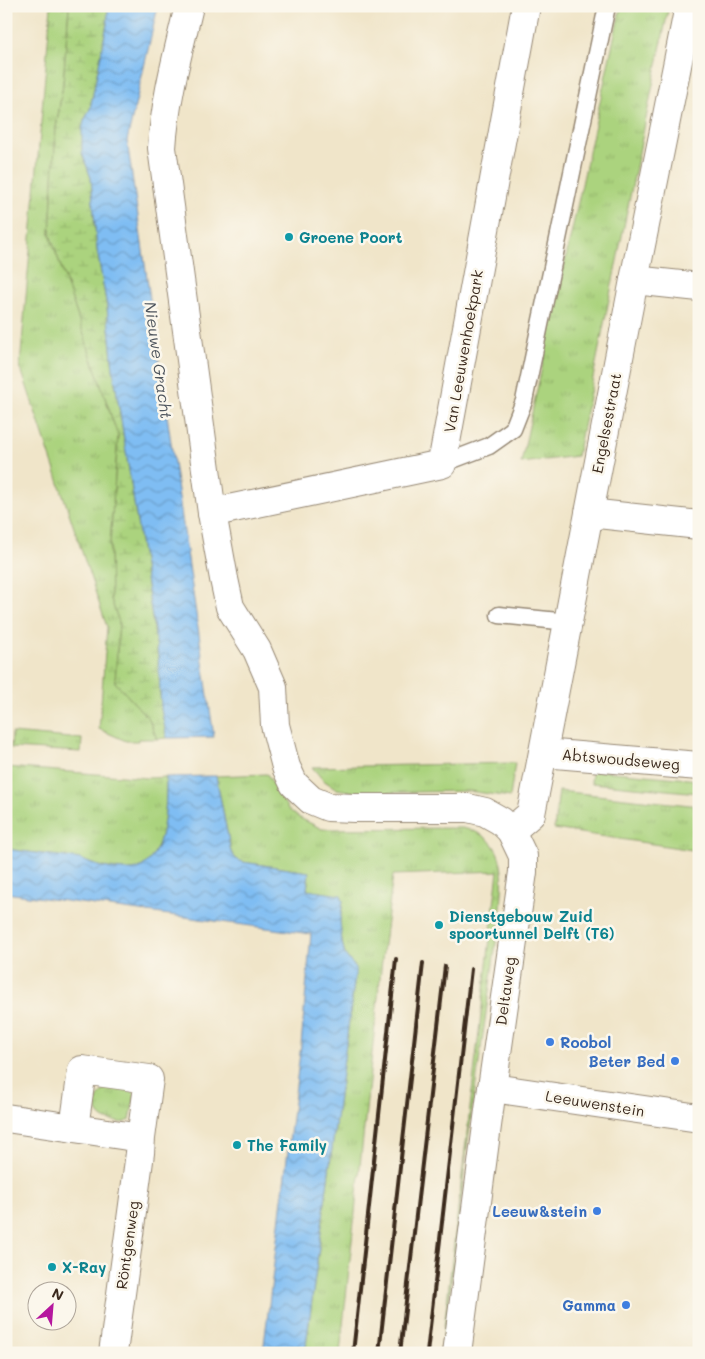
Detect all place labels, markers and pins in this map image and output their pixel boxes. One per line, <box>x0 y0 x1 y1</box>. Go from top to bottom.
place label: Groene Poort <box>299 227 403 247</box>
marker: Groene Poort <box>283 231 295 243</box>
place label: Dienstgebouw Zuid spoortunnel Delft (T6) <box>449 906 614 943</box>
marker: Dienstgebouw Zuid spoortunnel Delft (T6) <box>433 919 445 931</box>
place label: Roobol <box>560 1032 611 1052</box>
marker: Roobol <box>544 1036 556 1048</box>
place label: Beter Bed <box>589 1051 665 1071</box>
marker: Beter Bed <box>669 1055 681 1067</box>
place label: The Family <box>247 1135 327 1155</box>
marker: The Family <box>231 1139 243 1151</box>
place label: Leeuw&stein <box>492 1201 587 1221</box>
marker: Leeuw&stein <box>591 1205 603 1217</box>
place label: X-Ray <box>62 1257 106 1277</box>
marker: X-Ray <box>46 1261 58 1273</box>
place label: Gamma <box>562 1295 616 1315</box>
marker: Gamma <box>620 1299 632 1311</box>

